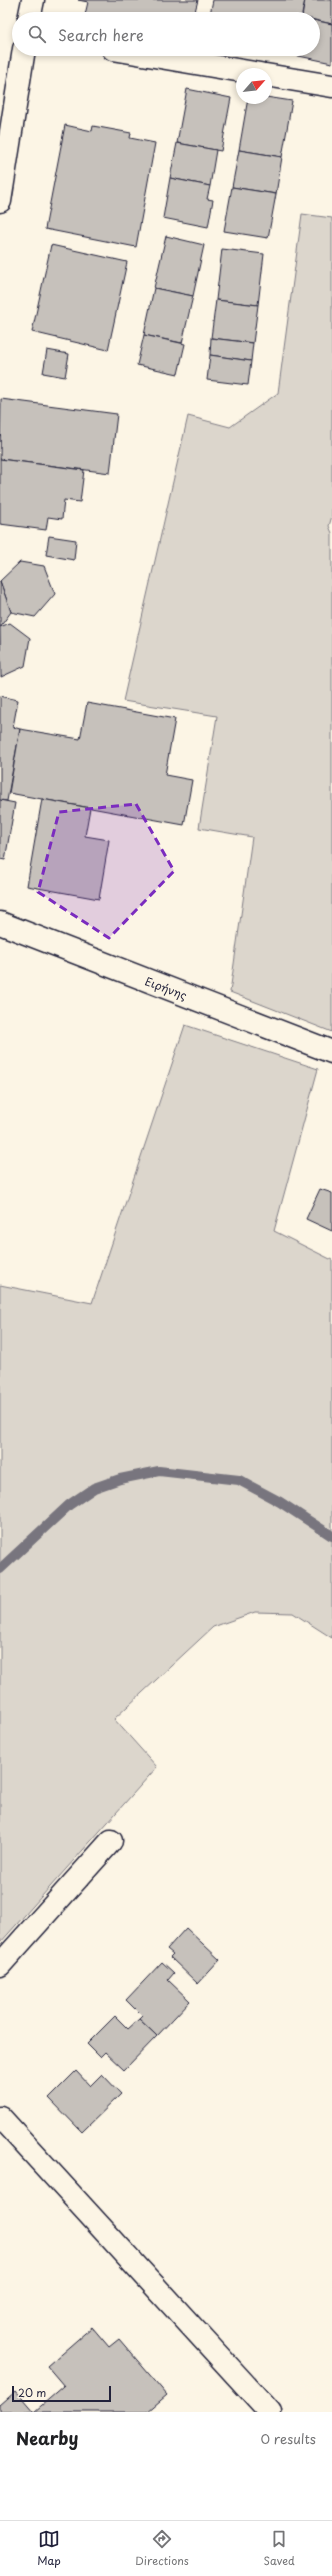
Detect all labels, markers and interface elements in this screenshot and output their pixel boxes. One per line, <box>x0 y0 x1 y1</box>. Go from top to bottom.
search box <box>12 12 320 56</box>
icon: search <box>26 23 48 45</box>
text: Search here <box>58 23 144 46</box>
north arrow <box>236 68 272 104</box>
street label: Ειρήνης <box>143 972 190 1004</box>
scale bar <box>12 2384 111 2403</box>
text: 20 m <box>18 2384 46 2401</box>
text: Nearby <box>16 2425 78 2451</box>
text: 0 results <box>261 2429 316 2448</box>
tab: Map <box>37 2528 61 2569</box>
tab: Directions <box>135 2528 189 2569</box>
tab: Saved <box>263 2528 295 2569</box>

